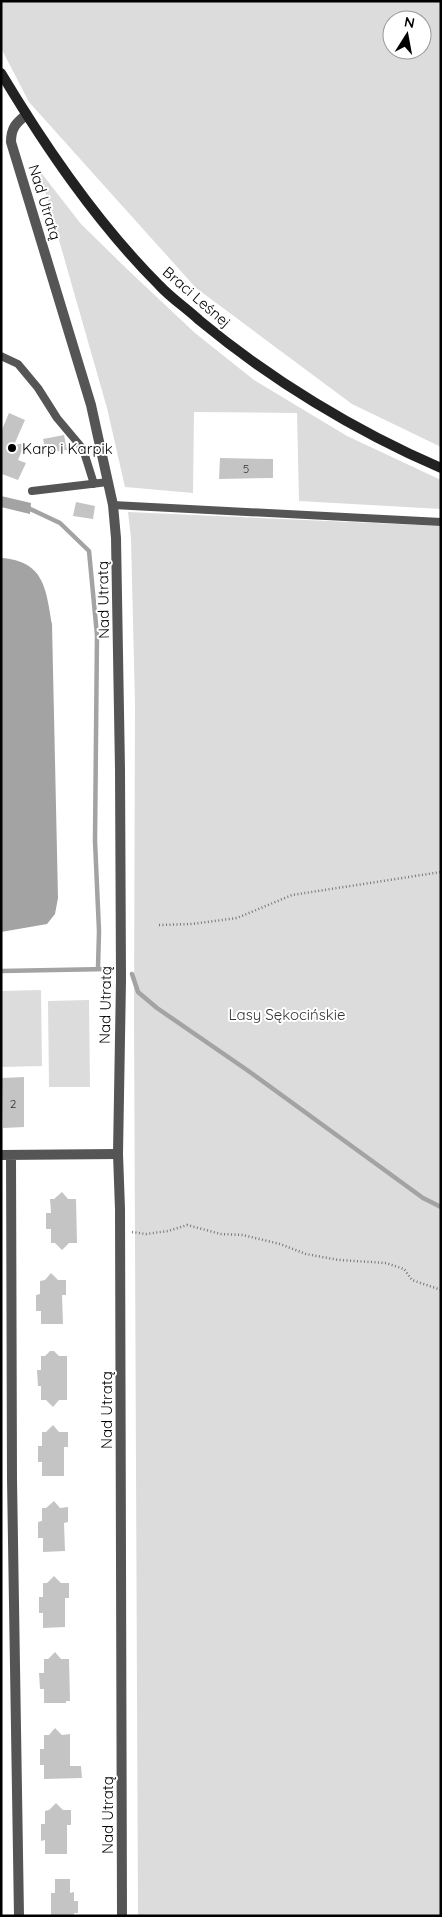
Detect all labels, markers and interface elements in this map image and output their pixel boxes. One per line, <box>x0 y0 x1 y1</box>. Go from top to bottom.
north arrow <box>382 10 432 60</box>
text: N <box>403 12 416 32</box>
street label: Nad Utratą <box>25 162 65 242</box>
street label: Braci Leśnej <box>159 262 235 332</box>
place label: Karp i Karpik <box>22 439 113 458</box>
marker: Karp i Karpik <box>6 442 18 454</box>
house number: 5 <box>243 461 249 476</box>
street label: Nad Utratą <box>93 561 113 639</box>
street label: Nad Utratą <box>95 966 115 1044</box>
park label: Lasy Sękocińskie <box>229 1005 345 1024</box>
house number: 2 <box>10 1096 17 1111</box>
street label: Nad Utratą <box>97 1371 116 1449</box>
street label: Nad Utratą <box>98 1776 117 1854</box>

